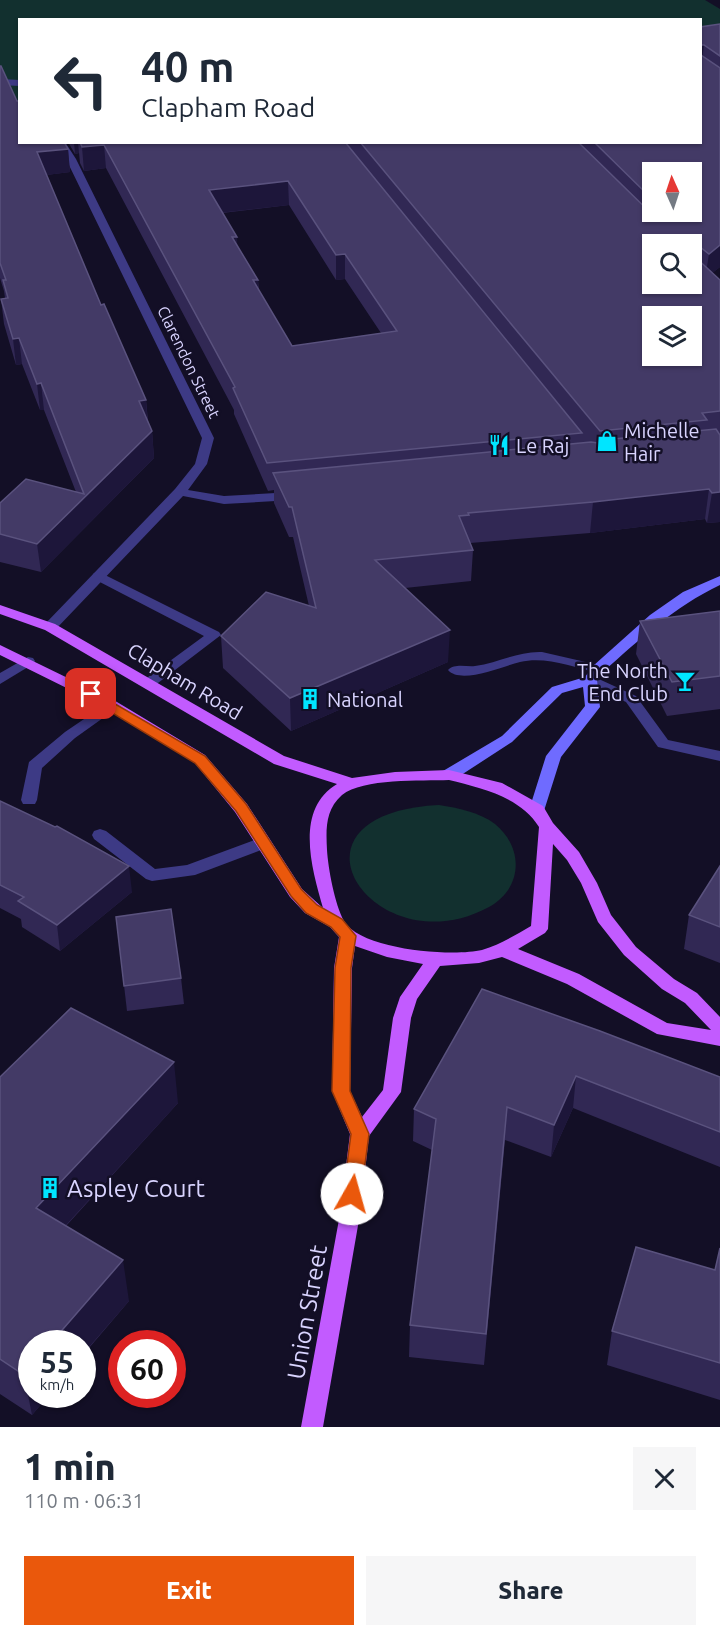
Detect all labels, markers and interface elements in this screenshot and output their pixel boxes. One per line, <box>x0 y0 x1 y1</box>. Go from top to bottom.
icon: left <box>42 42 120 120</box>
text: 40 m <box>141 43 235 90</box>
text: Clapham Road <box>141 92 315 122</box>
north arrow <box>642 162 702 222</box>
map controls <box>642 162 702 366</box>
button: search <box>642 234 702 294</box>
street label: Clarendon Street <box>154 303 224 422</box>
button: layers <box>642 306 702 366</box>
place label: Michelle Hair <box>624 419 700 465</box>
shop icon: Michelle Hair <box>595 429 619 453</box>
restaurant icon: Le Raj <box>487 433 511 457</box>
place label: Le Raj <box>516 434 569 457</box>
street label: Clapham Road <box>124 638 246 724</box>
place label: The North End Club <box>577 659 668 705</box>
pin <box>65 668 116 719</box>
bar icon: The North End Club <box>673 669 697 693</box>
icon: arrive <box>74 677 107 710</box>
building icon: National <box>298 687 322 711</box>
place label: National <box>327 688 403 711</box>
position arrow <box>320 1162 384 1226</box>
place label: Aspley Court <box>67 1175 205 1202</box>
building icon: Aspley Court <box>38 1176 62 1200</box>
street label: Union Street <box>282 1242 332 1381</box>
speed limit sign: 60 <box>108 1330 186 1408</box>
text: 55 <box>40 1345 74 1379</box>
text: km/h <box>40 1376 74 1393</box>
text: 1 min <box>24 1446 116 1487</box>
button: close <box>633 1447 696 1510</box>
text: 110 m · 06:31 <box>24 1489 144 1512</box>
button: Exit <box>24 1556 354 1625</box>
button: Share <box>366 1556 696 1625</box>

